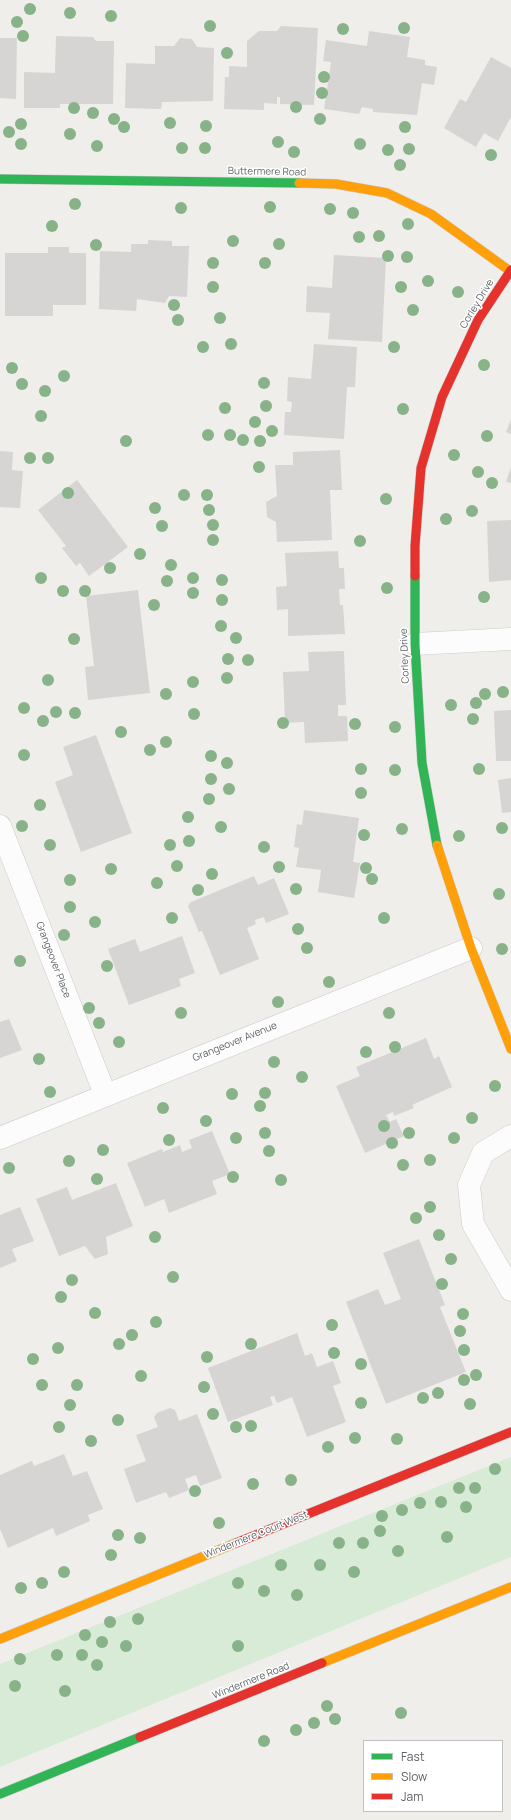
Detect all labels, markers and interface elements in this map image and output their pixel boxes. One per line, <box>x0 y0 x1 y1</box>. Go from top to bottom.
street label: Buttermere Road <box>228 165 306 179</box>
street label: Corley Drive <box>458 277 496 331</box>
street label: Corley Drive <box>398 628 412 684</box>
street label: Grangeover Place <box>33 920 73 1000</box>
street label: Grangeover Avenue <box>191 1020 279 1064</box>
street label: Windermere Court West <box>202 1509 310 1561</box>
street label: Windermere Road <box>211 1660 291 1702</box>
legend <box>363 1740 503 1812</box>
text: Fast <box>401 1748 425 1765</box>
text: Slow <box>401 1768 427 1785</box>
text: Jam <box>401 1788 423 1805</box>

